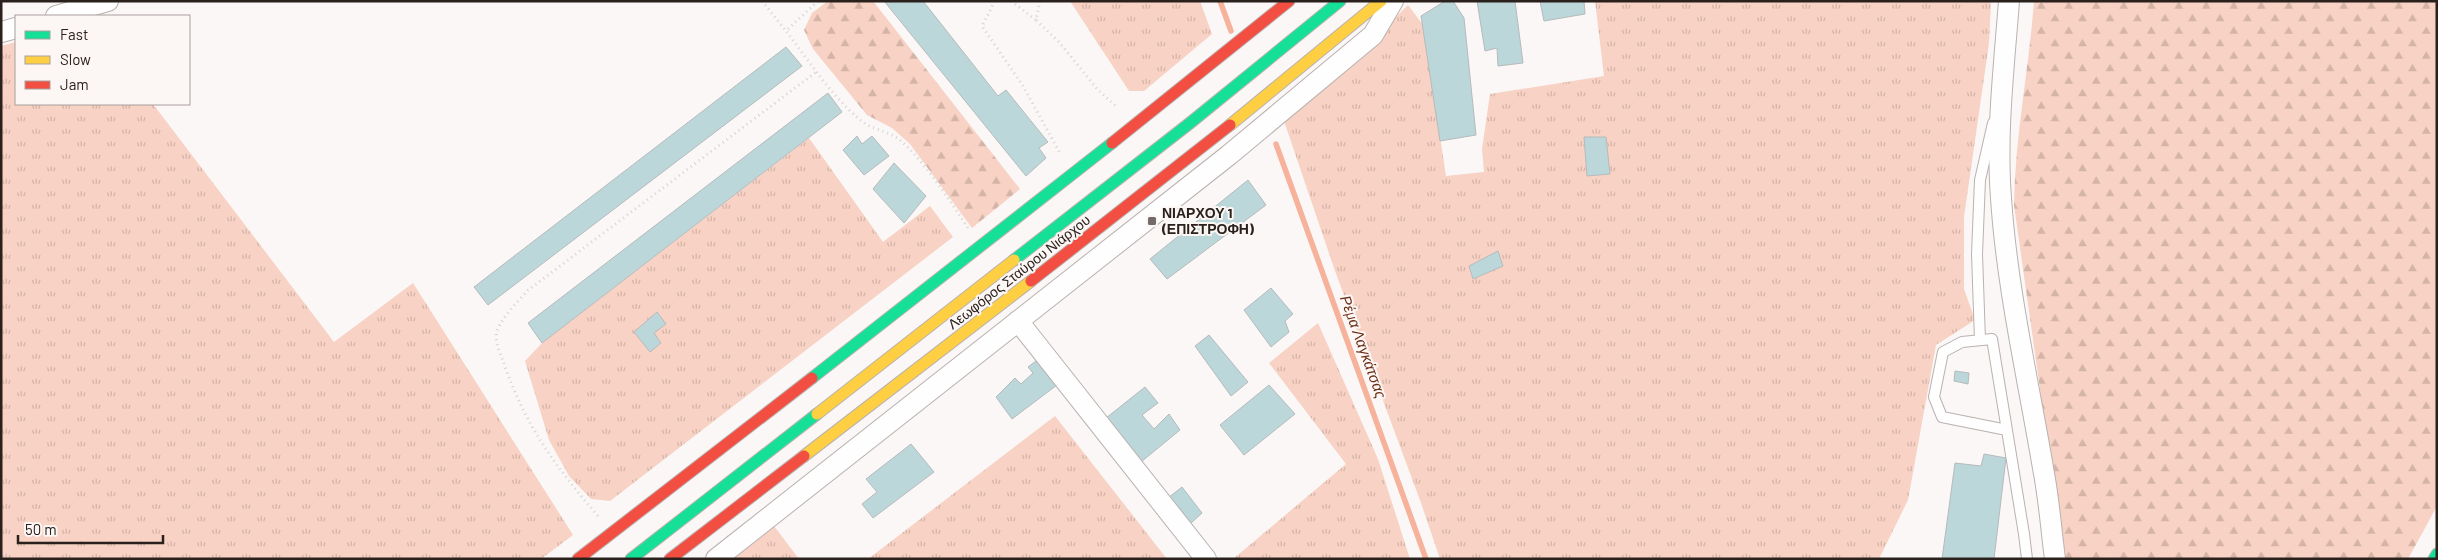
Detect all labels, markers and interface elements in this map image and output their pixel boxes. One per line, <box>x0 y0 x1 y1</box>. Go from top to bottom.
legend <box>15 15 190 105</box>
text: Fast <box>60 25 88 43</box>
text: Slow <box>60 50 91 68</box>
text: Jam <box>60 75 89 93</box>
place label: ΝΙΑΡΧΟΥ 1 (ΕΠΙΣΤΡΟΦΗ) <box>1161 204 1254 237</box>
street label: Λεωφόρος Σταύρου Νιάρχου <box>944 211 1093 332</box>
marker: ΝΙΑΡΧΟΥ 1 (ΕΠΙΣΤΡΟΦΗ) <box>1146 215 1158 227</box>
water label: Ρέμα Λαγκάτσας <box>1337 293 1391 401</box>
scale bar <box>18 512 162 544</box>
text: 50 m <box>25 520 57 538</box>

